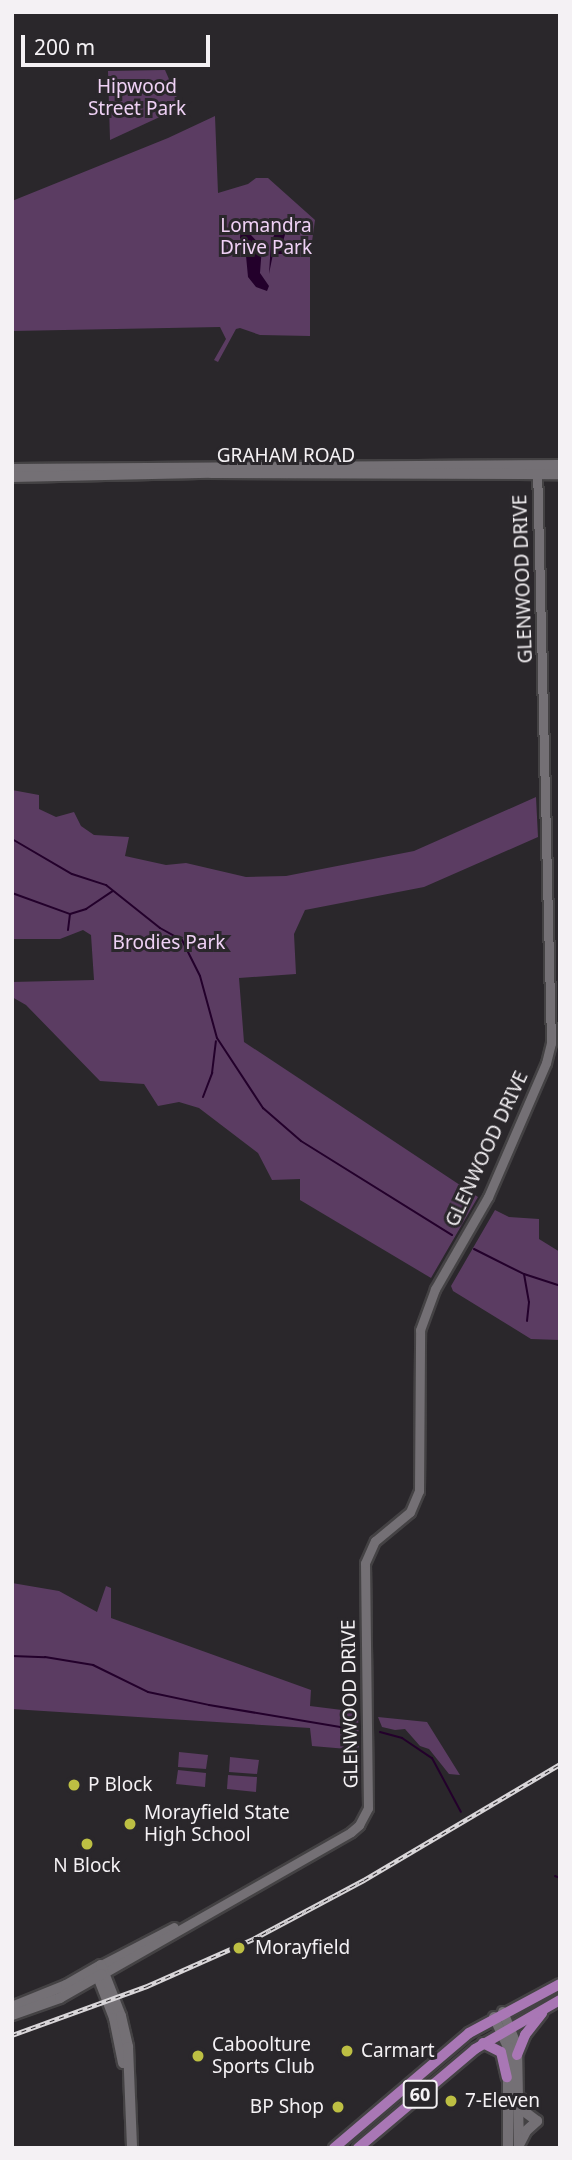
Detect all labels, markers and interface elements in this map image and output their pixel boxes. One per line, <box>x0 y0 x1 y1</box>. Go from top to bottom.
scale bar <box>24 21 214 65</box>
text: 200 m <box>34 33 95 61</box>
park label: Hipwood Street Park <box>88 76 186 120</box>
park label: Lomandra Drive Park <box>220 215 312 259</box>
street label: GRAHAM ROAD <box>217 445 355 467</box>
street label: GLENWOOD DRIVE <box>509 494 537 664</box>
park label: Brodies Park <box>113 932 225 954</box>
street label: GLENWOOD DRIVE <box>441 1068 533 1230</box>
street label: GLENWOOD DRIVE <box>337 1619 363 1789</box>
place label: P Block <box>88 1774 152 1796</box>
marker: P Block <box>66 1777 82 1793</box>
place label: Morayfield State High School <box>144 1802 290 1846</box>
marker: Morayfield State High School <box>122 1816 138 1832</box>
marker: N Block <box>79 1836 95 1852</box>
place label: N Block <box>53 1855 121 1877</box>
place label: Morayfield <box>255 1937 350 1959</box>
marker: Morayfield <box>229 1938 249 1958</box>
place label: Caboolture Sports Club <box>212 2034 315 2078</box>
place label: Carmart <box>361 2040 435 2062</box>
marker: Carmart <box>339 2043 355 2059</box>
marker: Caboolture Sports Club <box>190 2048 206 2064</box>
road number: 60 <box>402 2080 438 2108</box>
place label: 7-Eleven <box>465 2090 540 2112</box>
marker: 7-Eleven <box>443 2093 459 2109</box>
place label: BP Shop <box>250 2096 324 2118</box>
marker: BP Shop <box>330 2099 346 2115</box>

